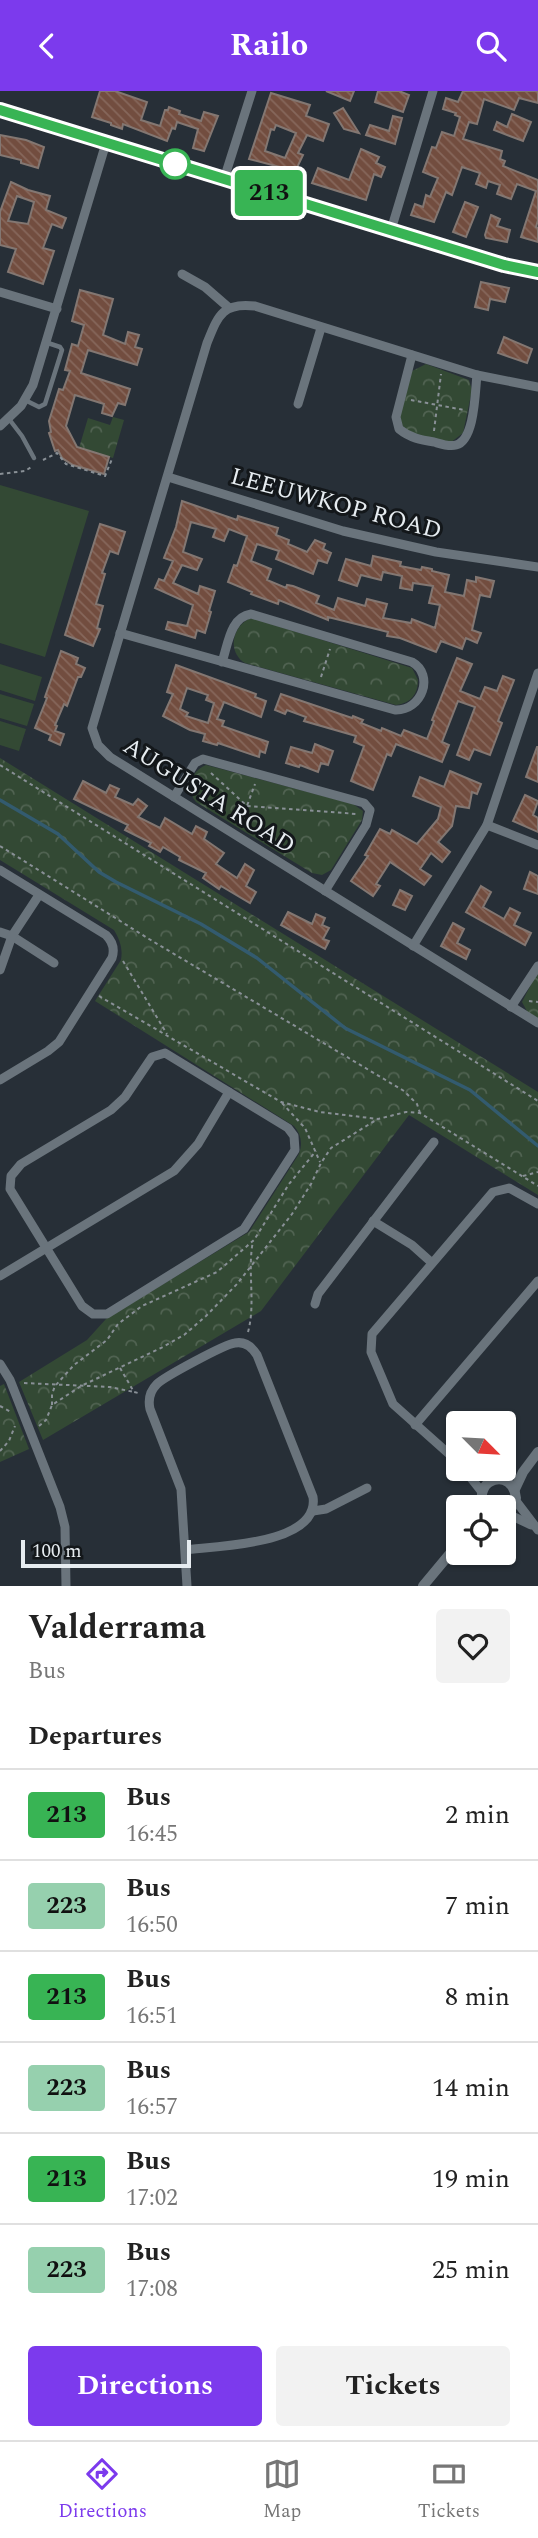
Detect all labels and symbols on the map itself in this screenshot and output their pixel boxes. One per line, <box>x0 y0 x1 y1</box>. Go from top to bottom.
unlabelled marker <box>160 149 190 179</box>
line badge: 213 <box>229 170 309 216</box>
street label: LEEUWKOP ROAD <box>226 458 446 550</box>
street label: AUGUSTA ROAD <box>116 729 302 863</box>
north arrow <box>446 1411 516 1481</box>
scale bar <box>21 1537 191 1569</box>

